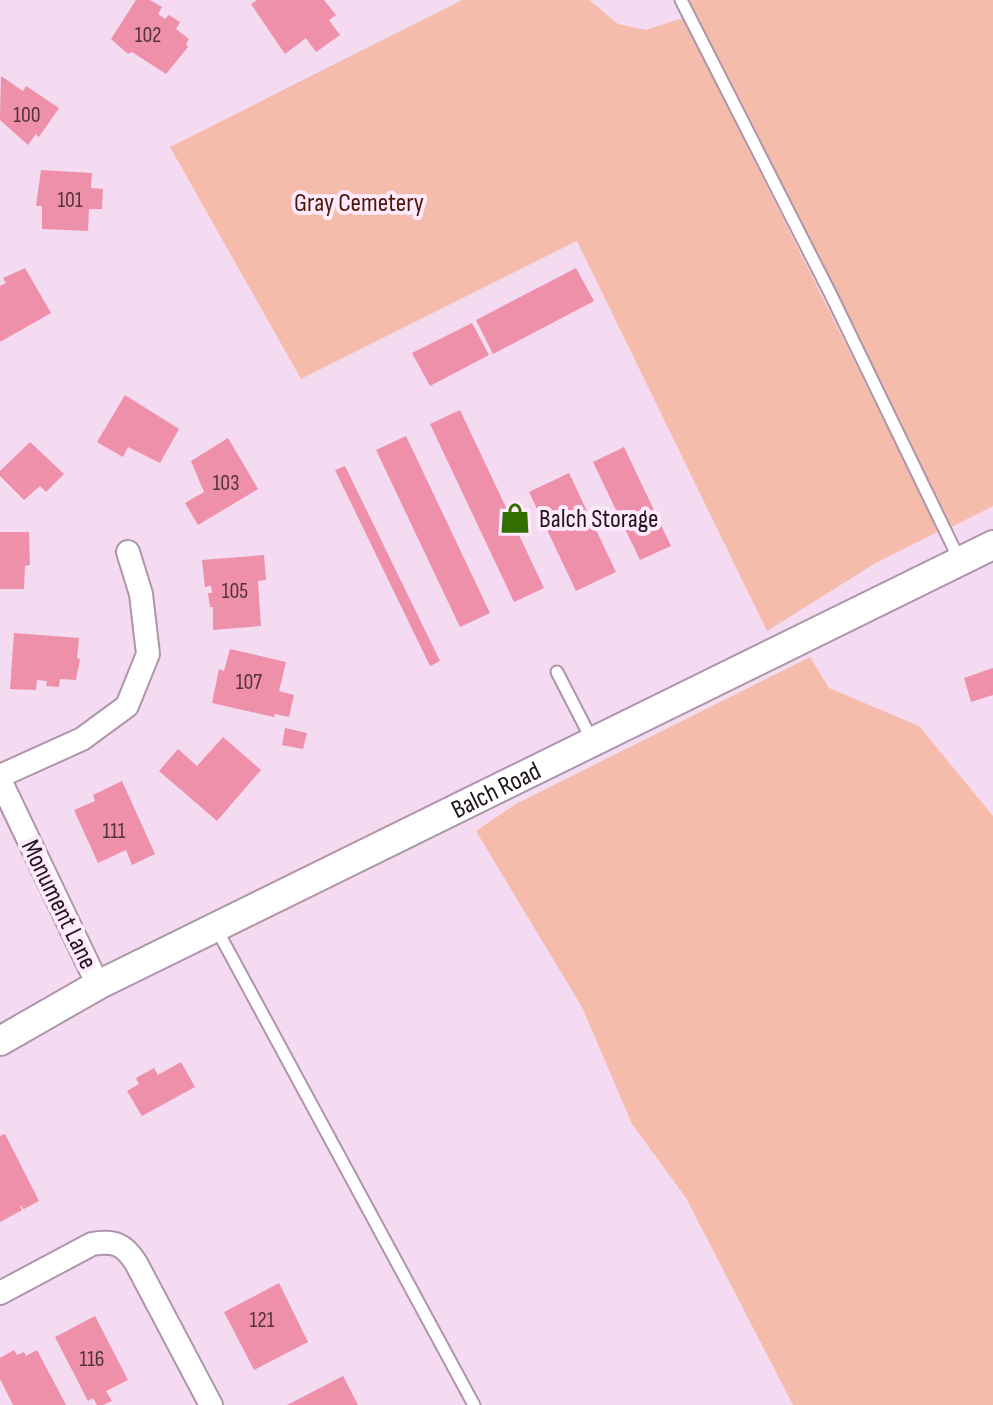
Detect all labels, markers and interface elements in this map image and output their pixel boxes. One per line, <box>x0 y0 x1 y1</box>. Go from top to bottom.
house number: 102 <box>135 22 161 49</box>
house number: 100 <box>13 102 41 129</box>
house number: 101 <box>57 187 83 214</box>
park label: Gray Cemetery <box>294 188 424 219</box>
house number: 103 <box>213 470 239 497</box>
shop icon: Balch Storage <box>498 501 532 535</box>
place label: Balch Storage <box>539 504 659 535</box>
house number: 105 <box>222 578 248 605</box>
house number: 107 <box>236 669 262 696</box>
street label: Balch Road <box>447 756 546 826</box>
house number: 111 <box>102 818 126 845</box>
street label: Monument Lane <box>14 835 103 974</box>
house number: 121 <box>250 1307 275 1334</box>
house number: 116 <box>79 1346 105 1373</box>

